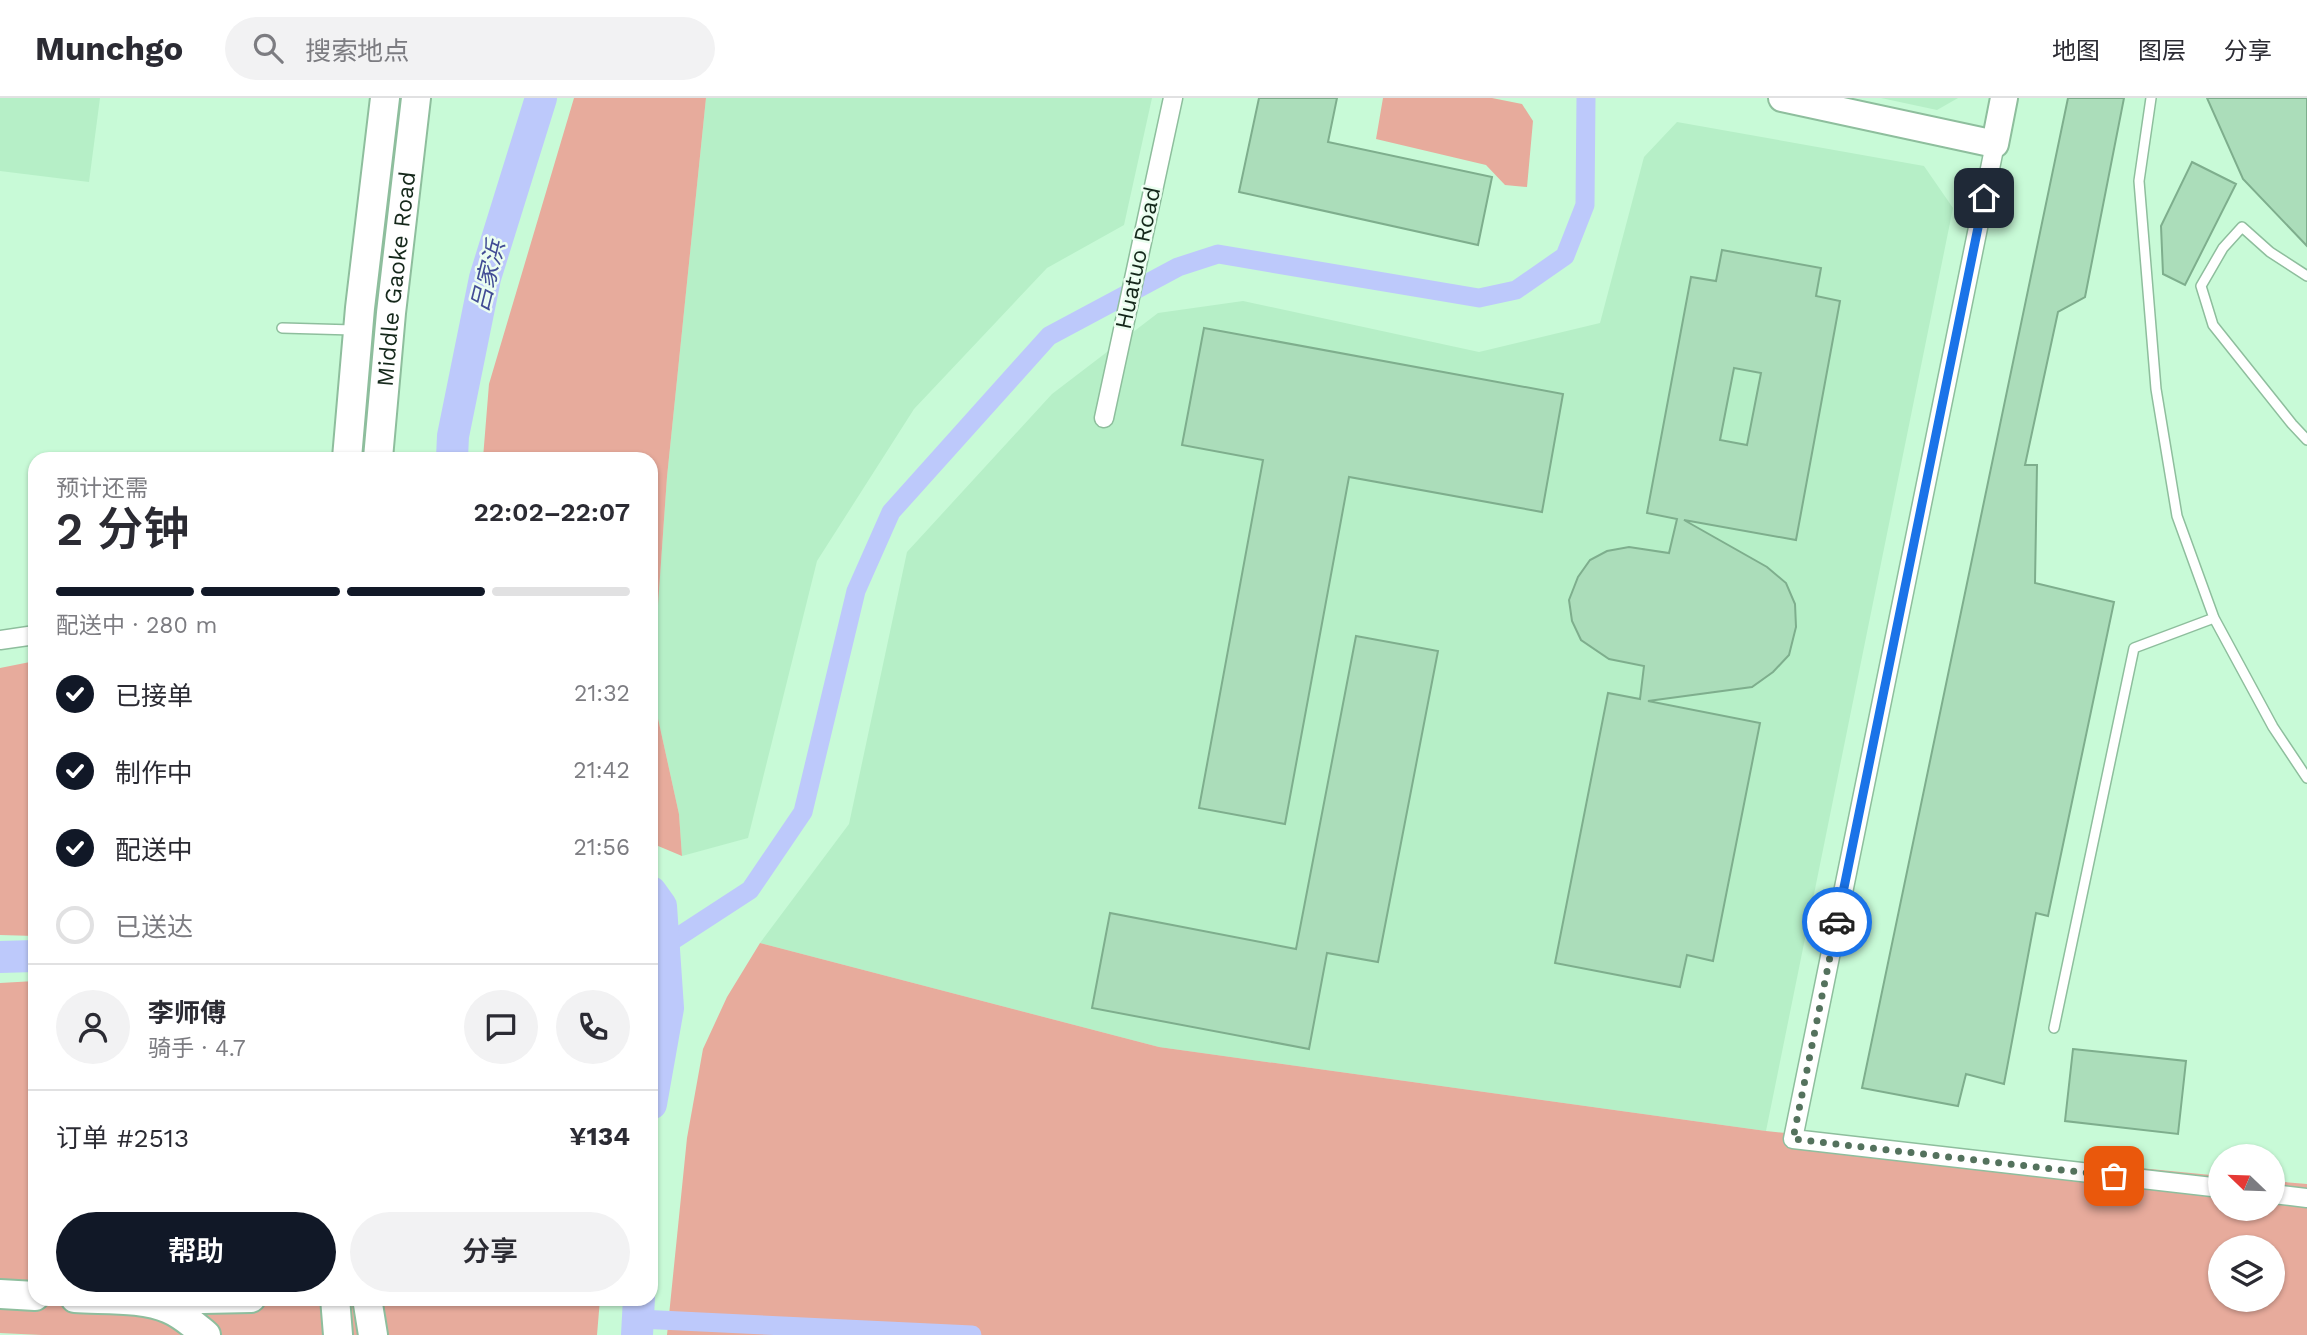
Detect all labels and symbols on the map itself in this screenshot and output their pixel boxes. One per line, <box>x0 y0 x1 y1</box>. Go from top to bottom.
pin <box>1954 168 2014 228</box>
street label: Middle Gaoke Road <box>371 170 421 388</box>
street label: Huatuo Road <box>1110 184 1166 332</box>
water label: 吕家浜 <box>466 236 511 314</box>
courier <box>1802 887 1872 957</box>
north arrow <box>2208 1144 2286 1222</box>
pin <box>2084 1146 2144 1206</box>

